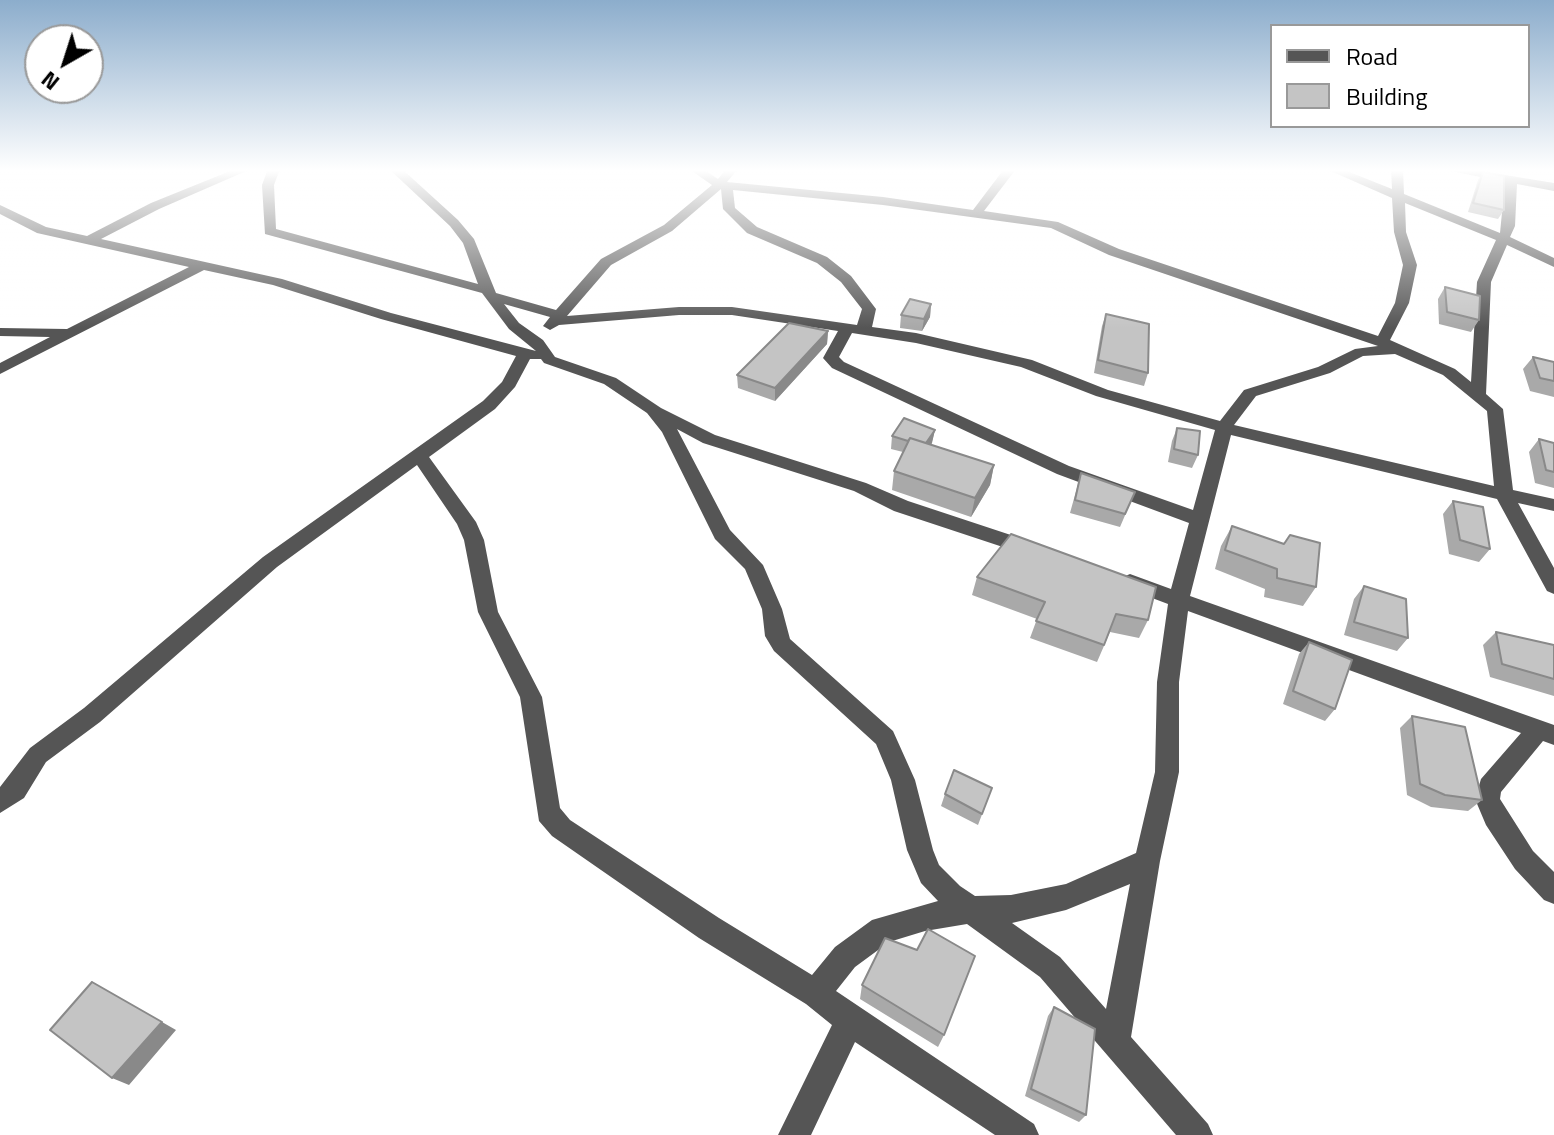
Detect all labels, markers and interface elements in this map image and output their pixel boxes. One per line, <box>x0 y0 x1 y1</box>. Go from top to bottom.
north arrow <box>24 24 104 104</box>
legend <box>1270 24 1530 128</box>
text: Road <box>1346 38 1398 74</box>
text: N <box>34 63 67 99</box>
text: Building <box>1346 78 1428 114</box>

